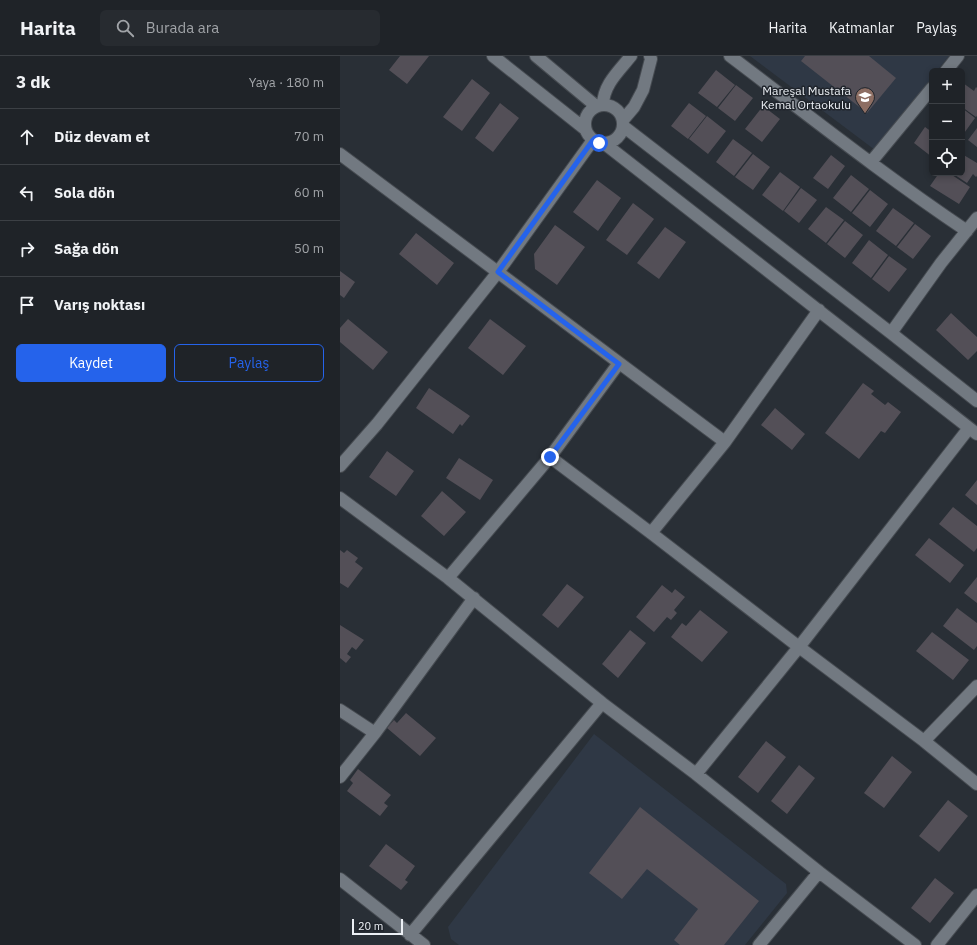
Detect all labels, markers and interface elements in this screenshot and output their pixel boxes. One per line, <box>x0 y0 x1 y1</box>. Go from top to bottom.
search box <box>100 10 380 46</box>
text: Harita <box>20 16 76 40</box>
icon: search <box>114 17 136 39</box>
text: Burada ara <box>146 18 219 37</box>
text: Harita <box>769 19 807 37</box>
text: Katmanlar <box>829 19 894 37</box>
text: Paylaş <box>916 19 957 37</box>
map controls <box>929 68 965 176</box>
button: + <box>929 68 965 104</box>
text: 3 dk <box>16 71 50 93</box>
text: Yaya · 180 m <box>249 74 324 91</box>
place label: Mareşal Mustafa Kemal Ortaokulu <box>761 83 852 112</box>
school or university icon: Mareşal Mustafa Kemal Ortaokulu <box>854 86 876 114</box>
button: − <box>929 104 965 140</box>
icon: ahead <box>16 126 38 148</box>
text: Düz devam et <box>54 127 150 146</box>
text: 70 m <box>294 128 324 145</box>
route start <box>590 134 608 152</box>
button: locate <box>929 140 965 176</box>
icon: left <box>16 182 38 204</box>
text: Sola dön <box>54 183 115 202</box>
text: 60 m <box>294 184 324 201</box>
icon: right <box>16 238 38 260</box>
text: Sağa dön <box>54 239 119 258</box>
text: 50 m <box>294 240 324 257</box>
icon: arrive <box>16 294 38 316</box>
text: Varış noktası <box>54 295 145 314</box>
button: Kaydet <box>16 344 166 382</box>
button: Paylaş <box>174 344 324 382</box>
route end <box>541 448 559 466</box>
scale bar <box>352 917 403 936</box>
text: 20 m <box>358 919 383 933</box>

